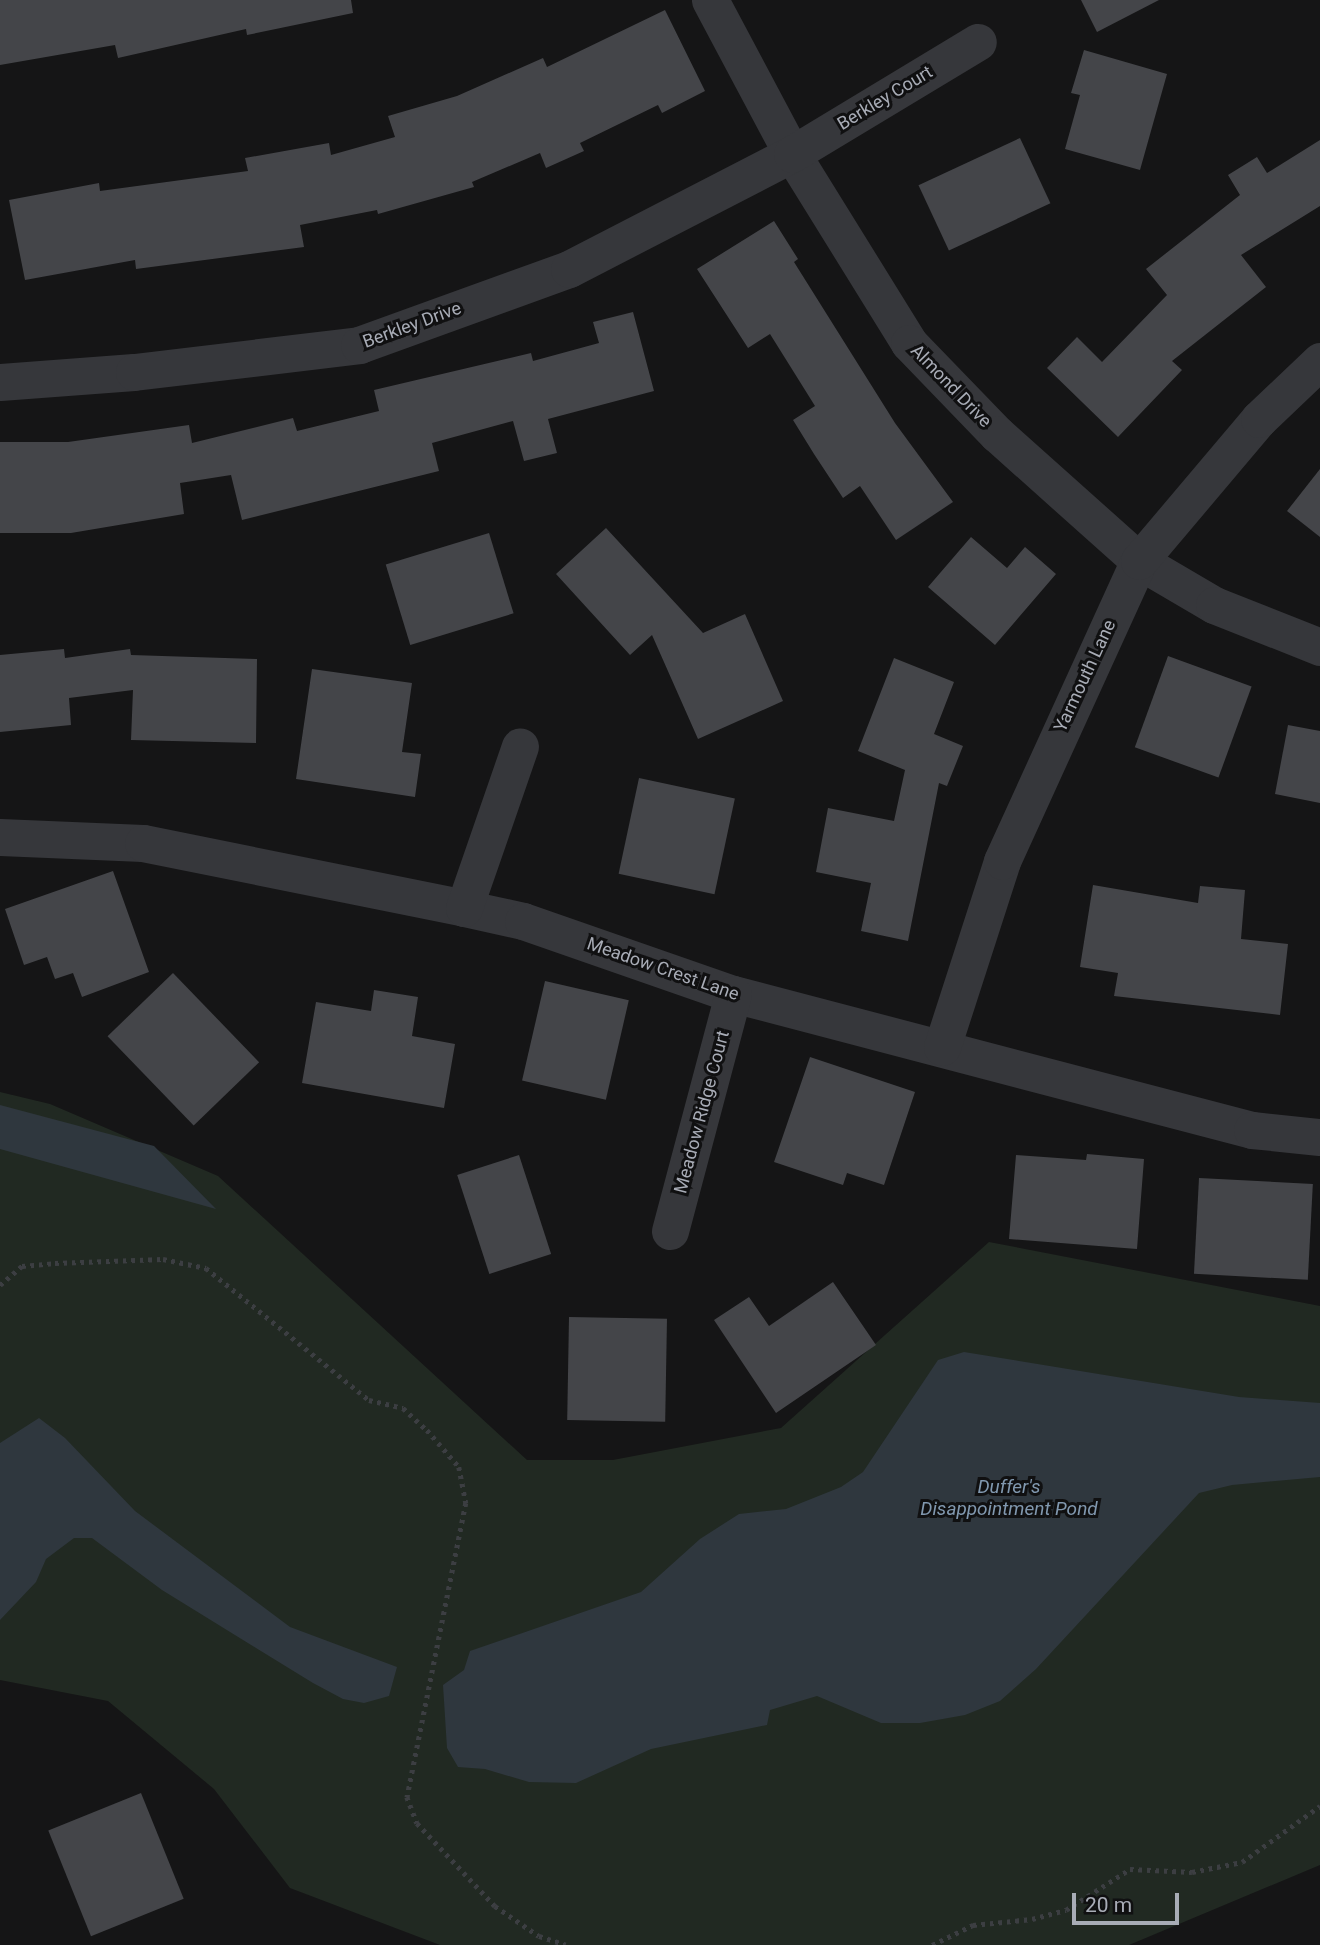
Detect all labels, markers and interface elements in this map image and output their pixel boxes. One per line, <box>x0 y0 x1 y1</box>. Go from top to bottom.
street label: Berkley Court <box>834 61 936 135</box>
street label: Berkley Drive <box>360 297 464 353</box>
street label: Almond Drive <box>906 340 996 432</box>
street label: Yarmouth Lane <box>1050 616 1120 736</box>
street label: Meadow Crest Lane <box>584 933 742 1005</box>
street label: Meadow Ridge Court <box>670 1028 734 1196</box>
water label: Duffer's Disappointment Pond <box>920 1476 1098 1520</box>
scale bar <box>1075 1878 1182 1922</box>
text: 20 m <box>1085 1893 1132 1917</box>

